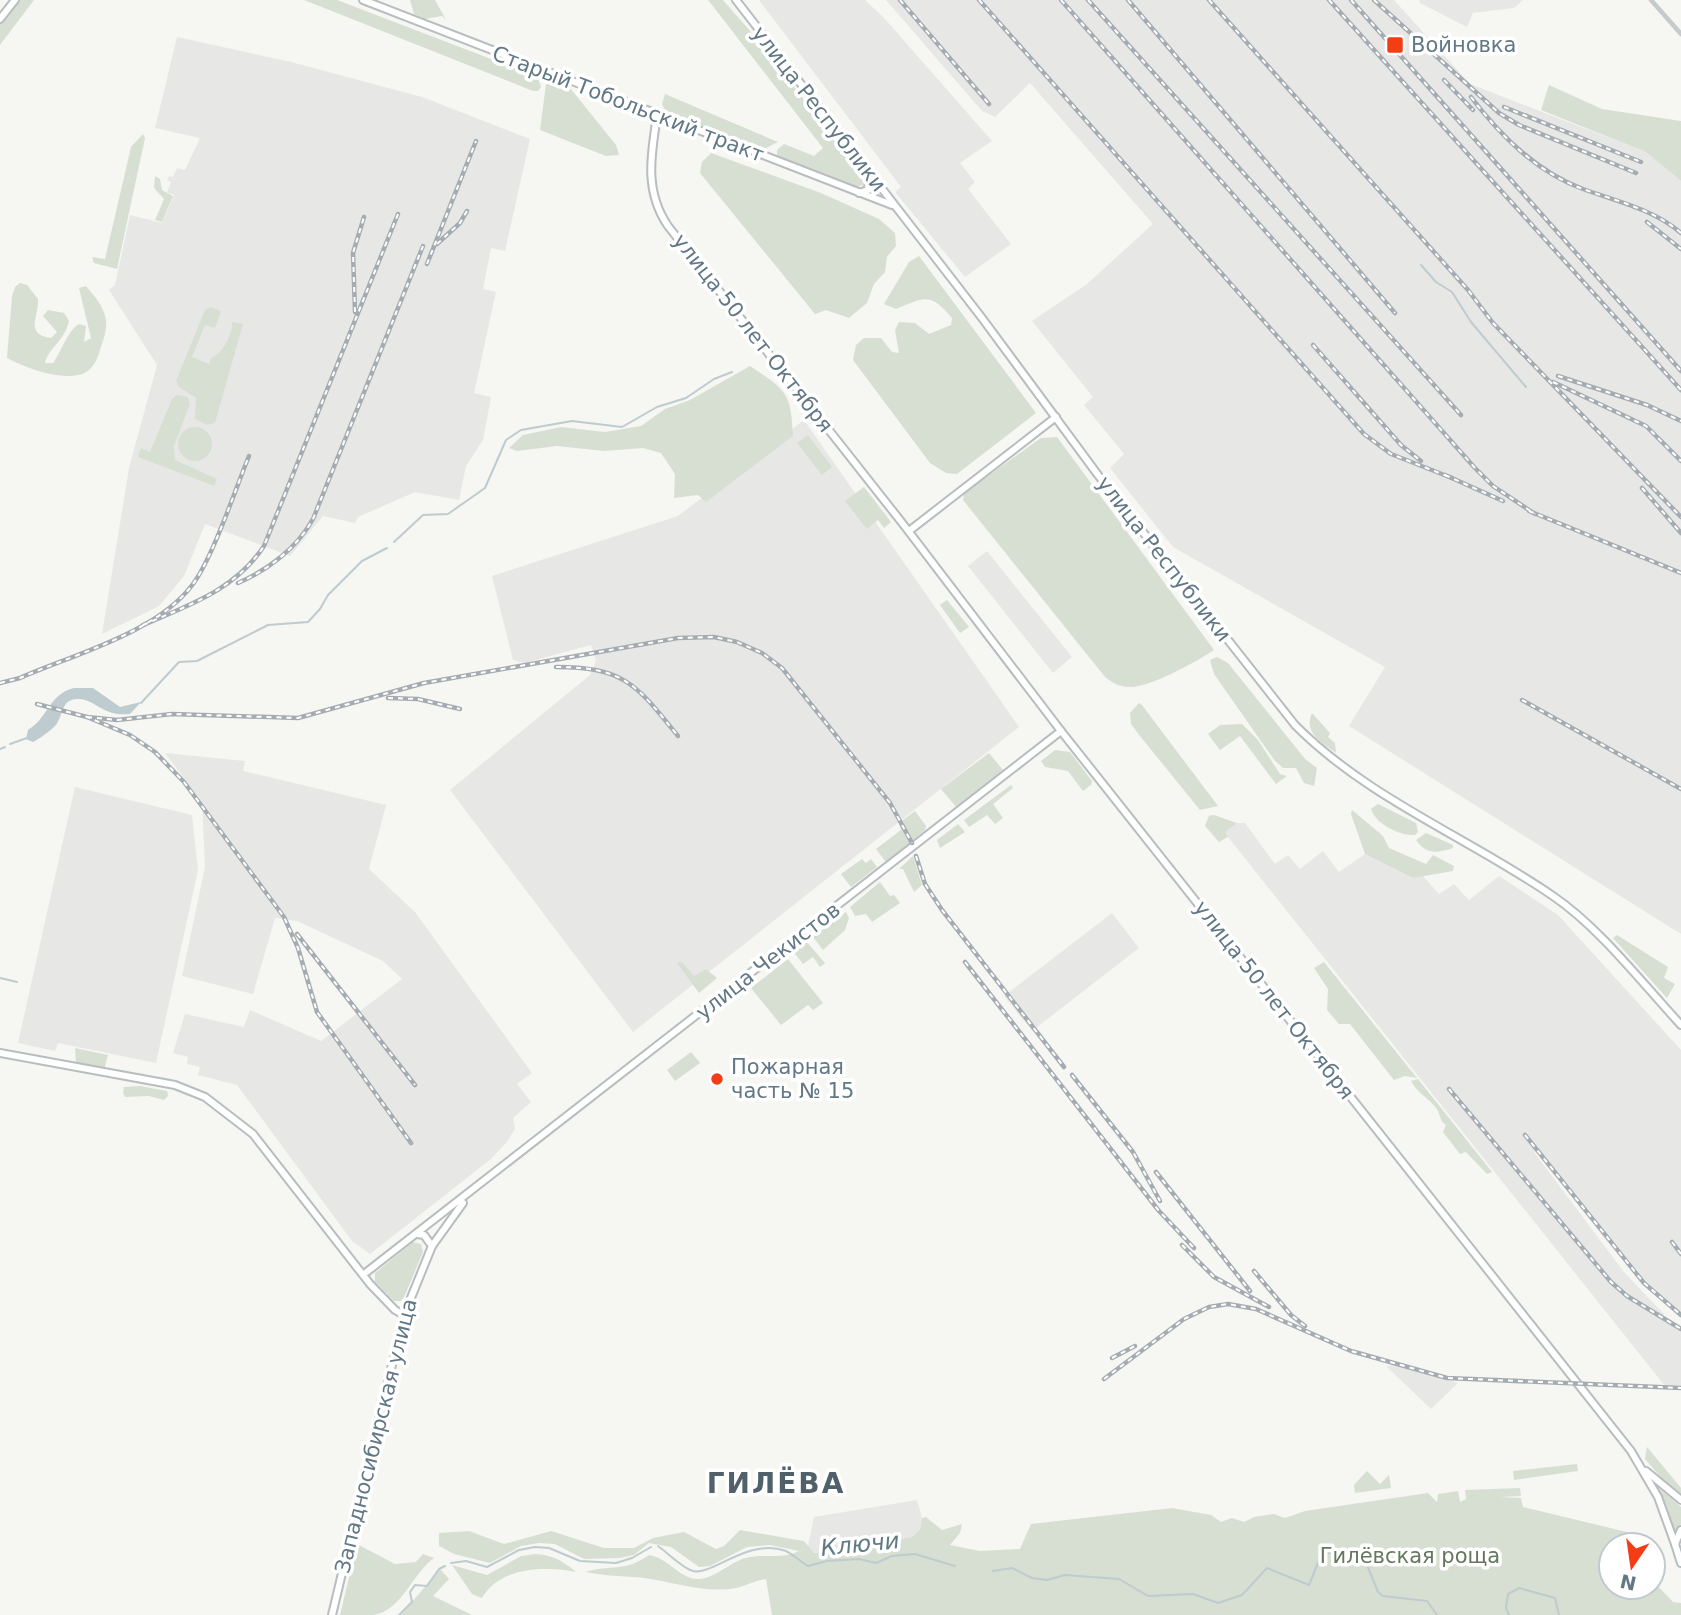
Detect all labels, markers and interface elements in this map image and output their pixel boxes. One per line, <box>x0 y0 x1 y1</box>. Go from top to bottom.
street label: улица Республики <box>747 22 891 196</box>
place label: Войновка <box>1411 33 1516 57</box>
marker: Войновка <box>1385 35 1405 55</box>
street label: Старый Тобольский тракт <box>489 41 767 167</box>
street label: улица 50 лет Октября <box>668 229 838 437</box>
street label: улица Республики <box>1092 472 1236 646</box>
street label: улица 50 лет Октября <box>1189 896 1359 1104</box>
street label: улица Чекистов <box>691 897 845 1025</box>
place label: Пожарная часть № 15 <box>731 1055 854 1103</box>
marker: Пожарная часть № 15 <box>709 1071 725 1087</box>
street label: Западносибирская улица <box>330 1296 422 1576</box>
district label: ГИЛЁВА <box>707 1466 845 1500</box>
water label: Ключи <box>819 1527 901 1561</box>
north arrow <box>1597 1531 1667 1601</box>
park label: Гилёвская роща <box>1320 1544 1500 1568</box>
text: N <box>1618 1570 1638 1595</box>

